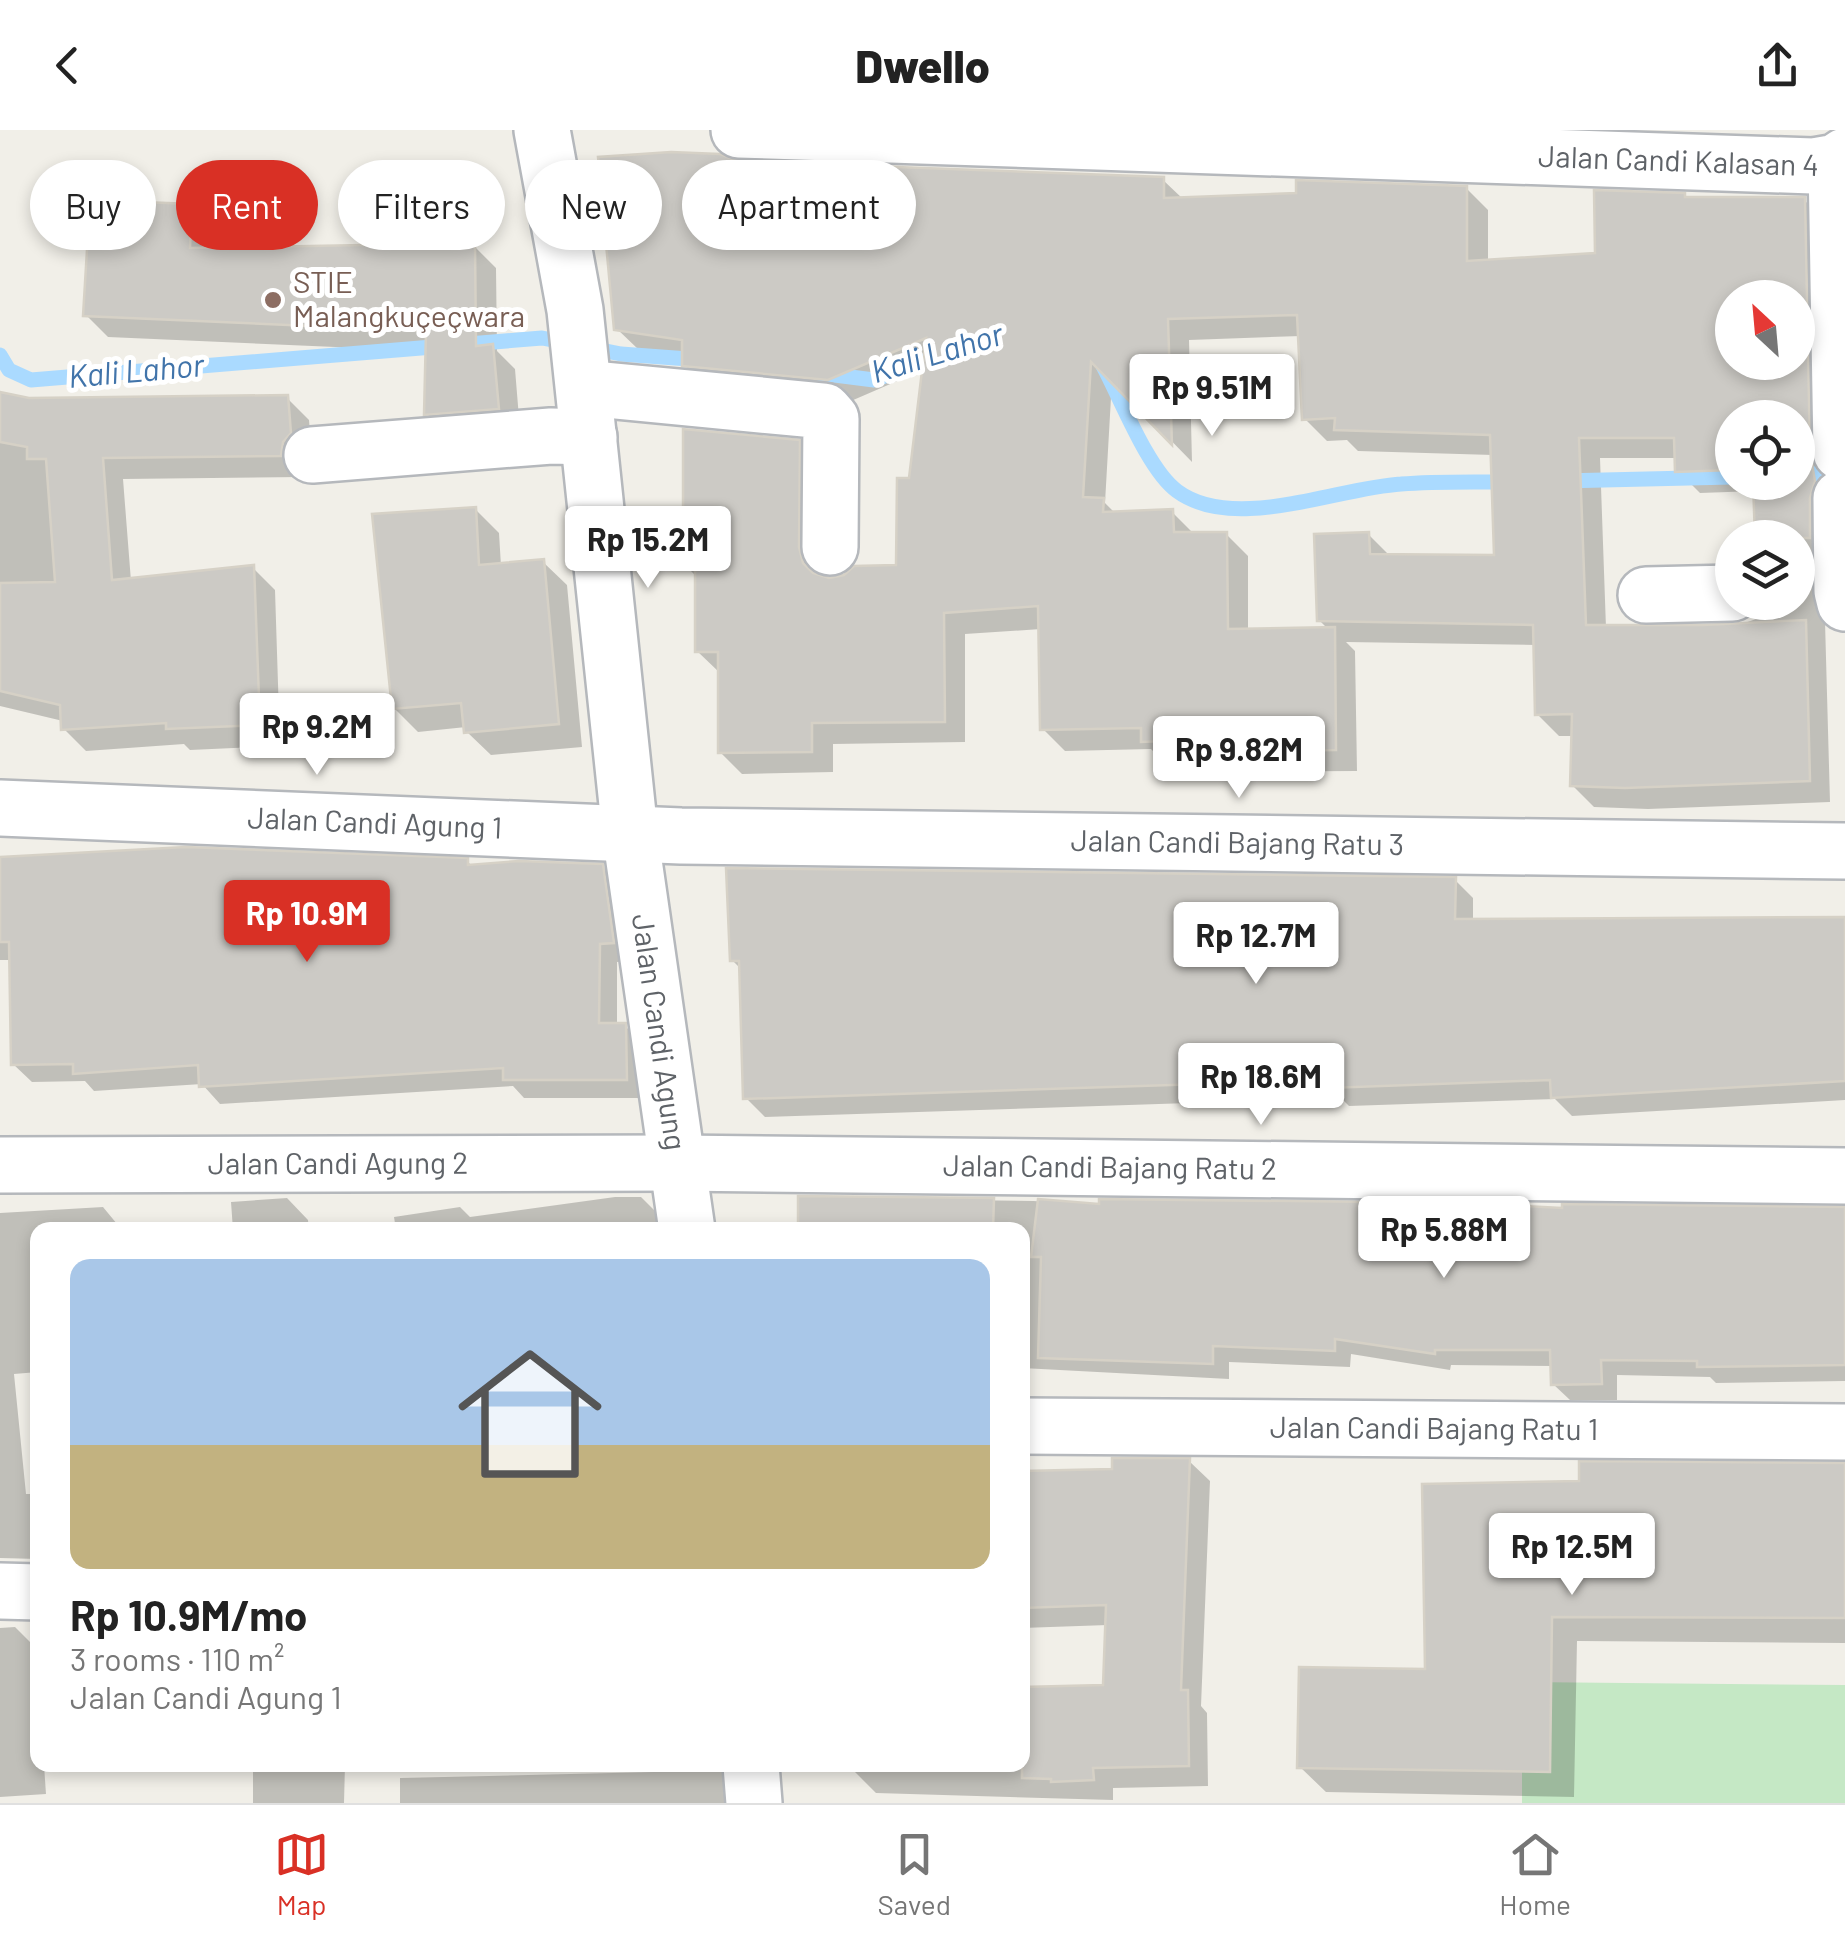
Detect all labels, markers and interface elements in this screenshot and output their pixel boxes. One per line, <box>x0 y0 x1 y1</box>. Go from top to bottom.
icon: back <box>40 38 95 93</box>
text: Dwello <box>855 38 990 92</box>
icon: share <box>1750 38 1805 93</box>
street label: Jalan Candi Kalasan 4 <box>1538 137 1819 182</box>
chip: Buy <box>30 160 156 250</box>
chip: Rent <box>176 160 318 250</box>
chip: Filters <box>338 160 505 250</box>
chip: New <box>525 160 662 250</box>
chip: Apartment <box>682 160 916 250</box>
place label: STIE Malangkuçeçwara <box>293 263 525 333</box>
north arrow <box>1715 280 1815 380</box>
map controls <box>1715 280 1815 620</box>
marker: STIE Malangkuçeçwara <box>262 289 284 311</box>
water label: Kali Lahor <box>866 313 1009 389</box>
water label: Kali Lahor <box>66 344 207 394</box>
pin: Rp 9.51M <box>1109 354 1315 439</box>
text: Rp 9.51M <box>1152 367 1272 405</box>
button: locate <box>1715 400 1815 500</box>
pin: Rp 15.2M <box>545 506 751 591</box>
text: Rp 15.2M <box>587 519 709 557</box>
button: layers <box>1715 520 1815 620</box>
pin: Rp 9.2M <box>225 693 409 778</box>
text: Rp 9.2M <box>262 706 372 744</box>
pin: Rp 9.82M <box>1136 716 1342 801</box>
text: Rp 9.82M <box>1175 729 1303 767</box>
street label: Jalan Candi Agung 1 <box>247 798 503 845</box>
street label: Jalan Candi Bajang Ratu 3 <box>1070 821 1404 861</box>
pin: Rp 10.9M <box>204 880 410 965</box>
text: Rp 10.9M <box>246 893 368 931</box>
pin: Rp 12.7M <box>1153 902 1359 987</box>
street label: Jalan Candi Agung <box>626 911 695 1152</box>
text: Rp 12.7M <box>1196 915 1316 953</box>
pin: Rp 18.6M <box>1158 1043 1364 1128</box>
text: Rp 18.6M <box>1200 1056 1322 1094</box>
street label: Jalan Candi Agung 2 <box>208 1144 468 1180</box>
street label: Jalan Candi Bajang Ratu 2 <box>943 1146 1277 1186</box>
pin: Rp 5.88M <box>1341 1196 1547 1281</box>
text: Rp 5.88M <box>1380 1209 1508 1247</box>
icon: home <box>440 1324 620 1504</box>
street label: Jalan Candi Bajang Ratu 1 <box>1270 1408 1598 1446</box>
pin: Rp 12.5M <box>1469 1513 1675 1598</box>
text: Rp 12.5M <box>1511 1526 1633 1564</box>
text: Rp 10.9M/mo <box>70 1589 308 1639</box>
text: 3 rooms · 110 m² <box>70 1639 285 1677</box>
text: Jalan Candi Agung 1 <box>70 1677 342 1715</box>
tab: Map <box>274 1827 329 1921</box>
tab: Saved <box>878 1827 951 1921</box>
tab: Home <box>1499 1827 1571 1921</box>

